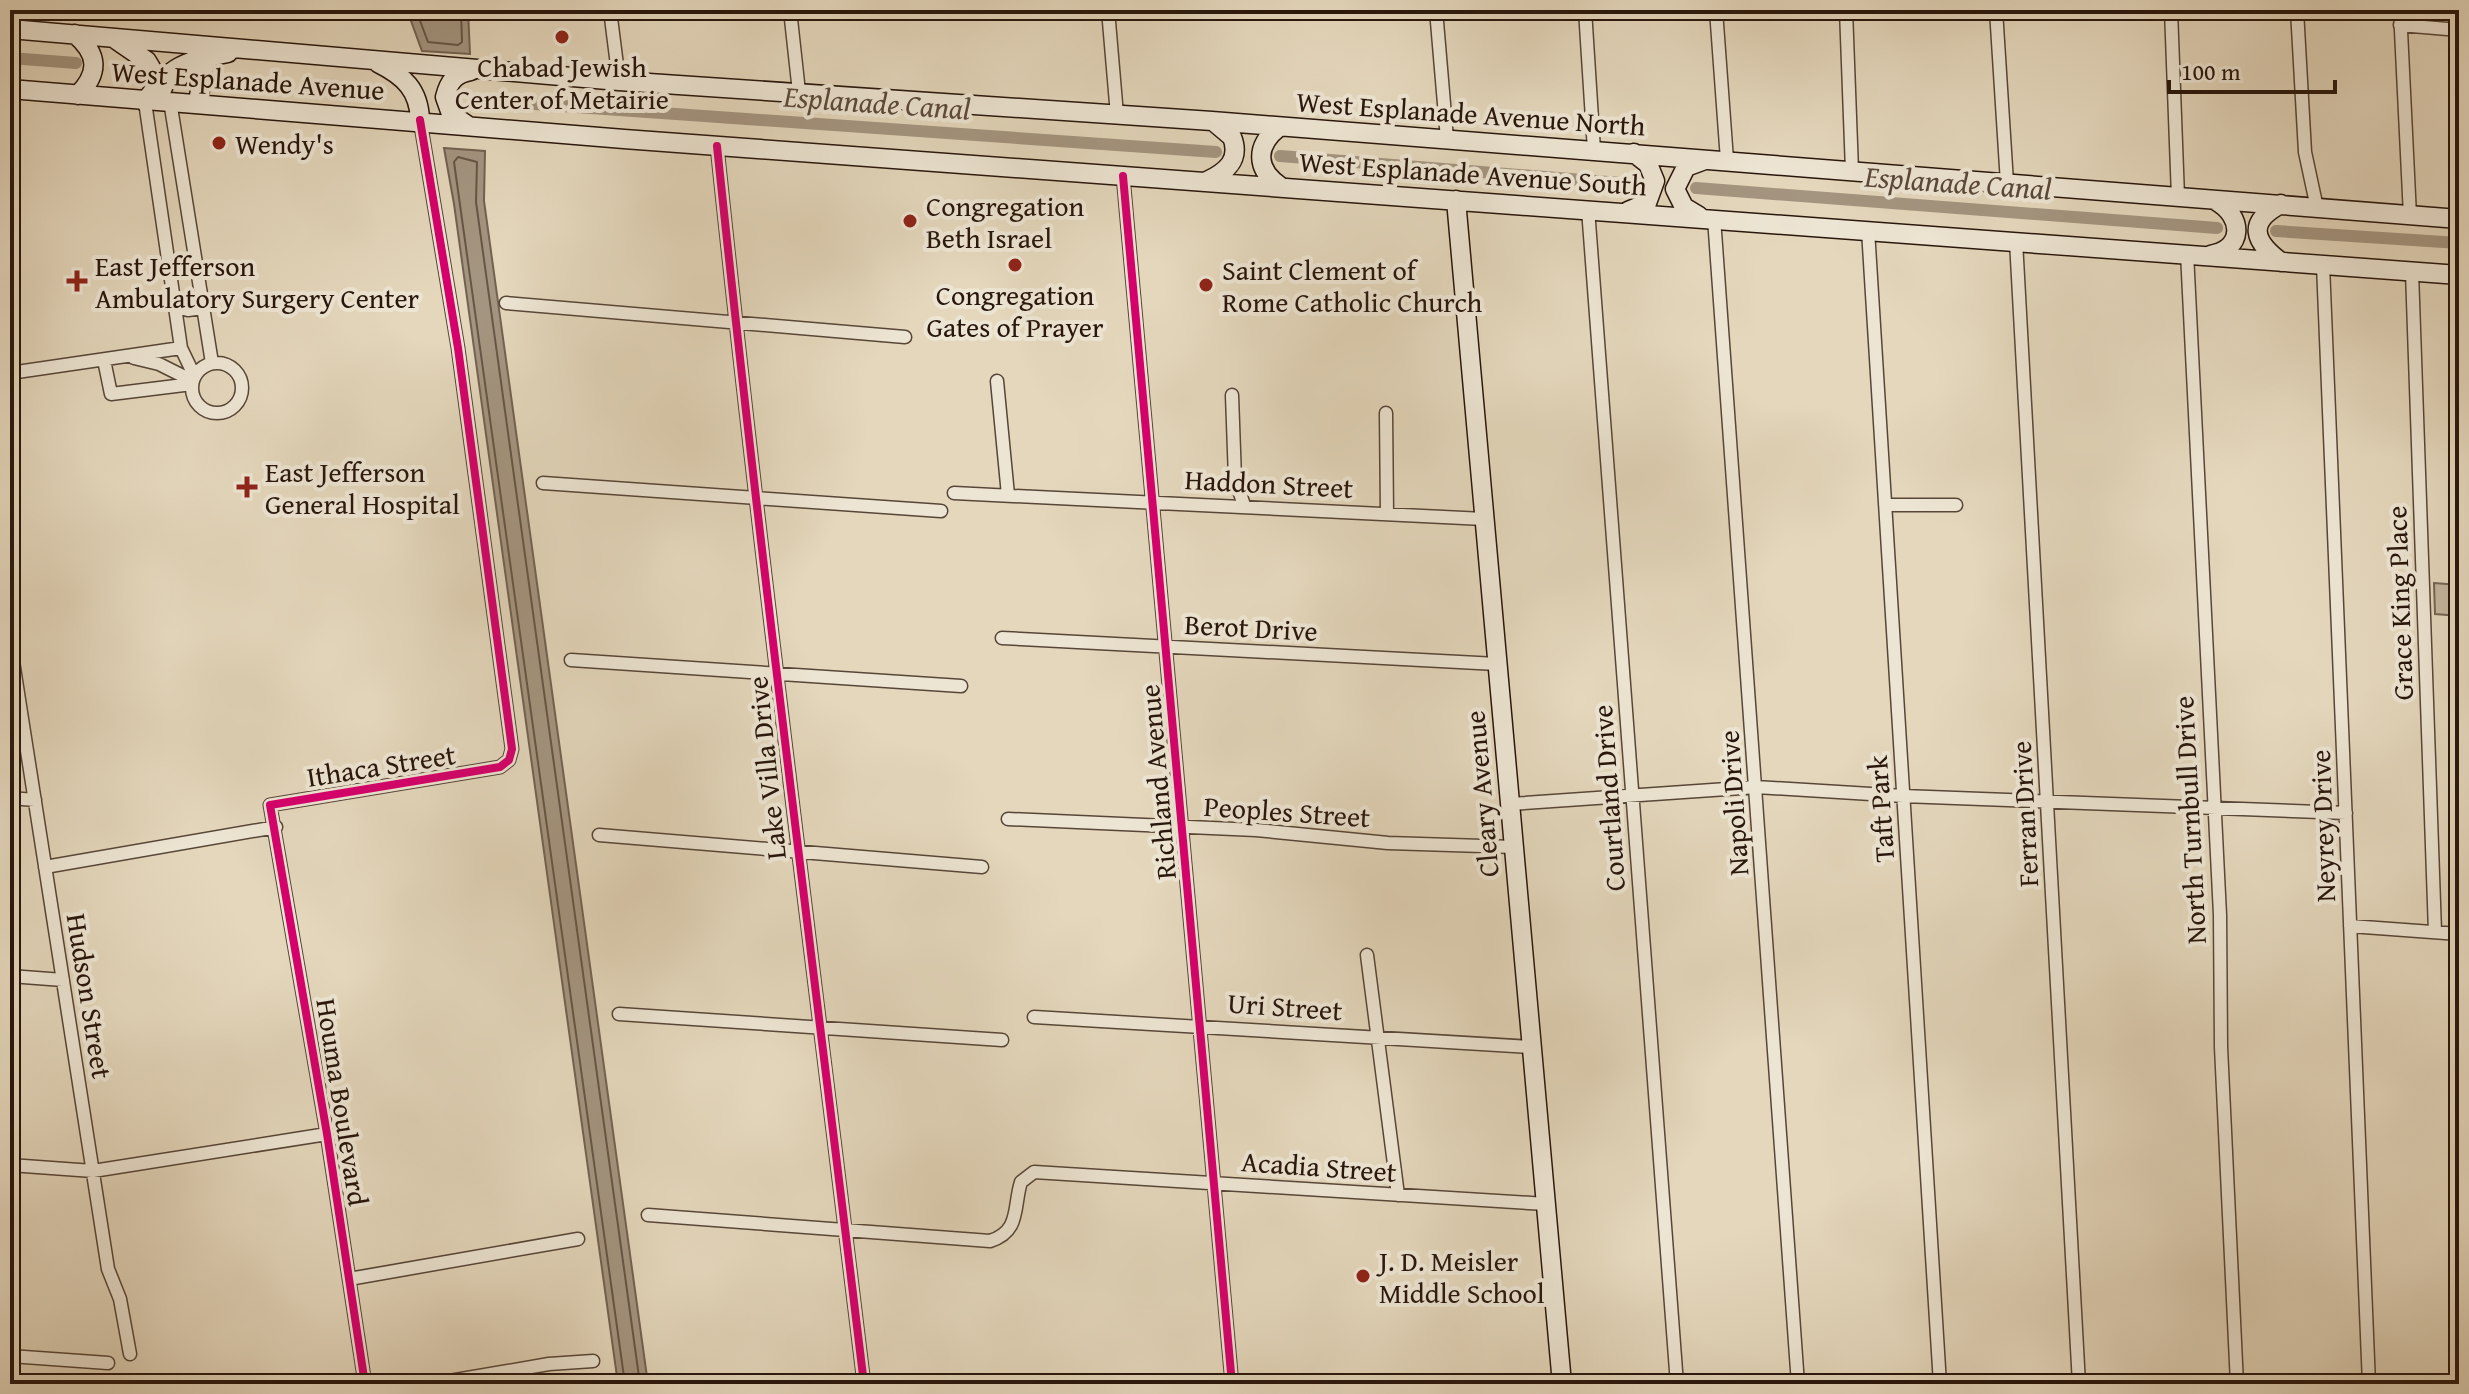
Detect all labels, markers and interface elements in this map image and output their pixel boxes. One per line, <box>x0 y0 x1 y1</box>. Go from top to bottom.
marker: Chabad Jewish Center of Metairie <box>553 28 571 46</box>
scale bar <box>2169 44 2335 94</box>
place label: Chabad Jewish Center of Metairie <box>455 46 669 119</box>
street label: West Esplanade Avenue <box>110 50 386 110</box>
text: 100 m <box>2181 54 2241 89</box>
water label: Esplanade Canal <box>781 73 972 130</box>
street label: West Esplanade Avenue North <box>1295 80 1647 146</box>
place label: Wendy's <box>235 123 334 164</box>
marker: Wendy's <box>210 134 228 152</box>
street label: West Esplanade Avenue South <box>1298 140 1649 206</box>
water label: Esplanade Canal <box>1862 153 2053 210</box>
place label: Congregation Beth Israel <box>926 185 1085 258</box>
marker: Congregation Beth Israel <box>901 212 919 230</box>
place label: East Jefferson Ambulatory Surgery Center <box>95 245 420 318</box>
place label: Saint Clement of Rome Catholic Church <box>1222 249 1482 322</box>
marker: Congregation Gates of Prayer <box>1006 256 1024 274</box>
marker: East Jefferson Ambulatory Surgery Center <box>66 270 88 292</box>
place label: Congregation Gates of Prayer <box>926 274 1104 347</box>
marker: Saint Clement of Rome Catholic Church <box>1197 276 1215 294</box>
place label: East Jefferson General Hospital <box>265 451 460 524</box>
street label: Haddon Street <box>1184 458 1354 508</box>
marker: East Jefferson General Hospital <box>236 476 258 498</box>
street label: Grace King Place <box>2375 505 2423 701</box>
street label: Berot Drive <box>1183 603 1319 651</box>
street label: Lake Villa Drive <box>736 674 796 862</box>
street label: Richland Avenue <box>1128 683 1186 881</box>
street label: North Turnbull Drive <box>2162 695 2216 945</box>
street label: Courtland Drive <box>1581 703 1635 893</box>
street label: Cleary Avenue <box>1453 709 1509 879</box>
street label: Napoli Drive <box>1707 729 1759 877</box>
street label: Ithaca Street <box>304 733 458 797</box>
street label: Ferran Drive <box>2000 740 2048 888</box>
street label: Neyrey Drive <box>2299 749 2345 903</box>
street label: Taft Park <box>1856 753 1904 864</box>
street label: Peoples Street <box>1202 785 1372 837</box>
street label: Hudson Street <box>57 910 123 1082</box>
street label: Uri Street <box>1226 982 1344 1030</box>
street label: Houma Boulevard <box>306 995 380 1209</box>
street label: Acadia Street <box>1240 1140 1398 1192</box>
place label: J. D. Meisler Middle School <box>1376 1240 1545 1313</box>
marker: J. D. Meisler Middle School <box>1354 1267 1372 1285</box>

